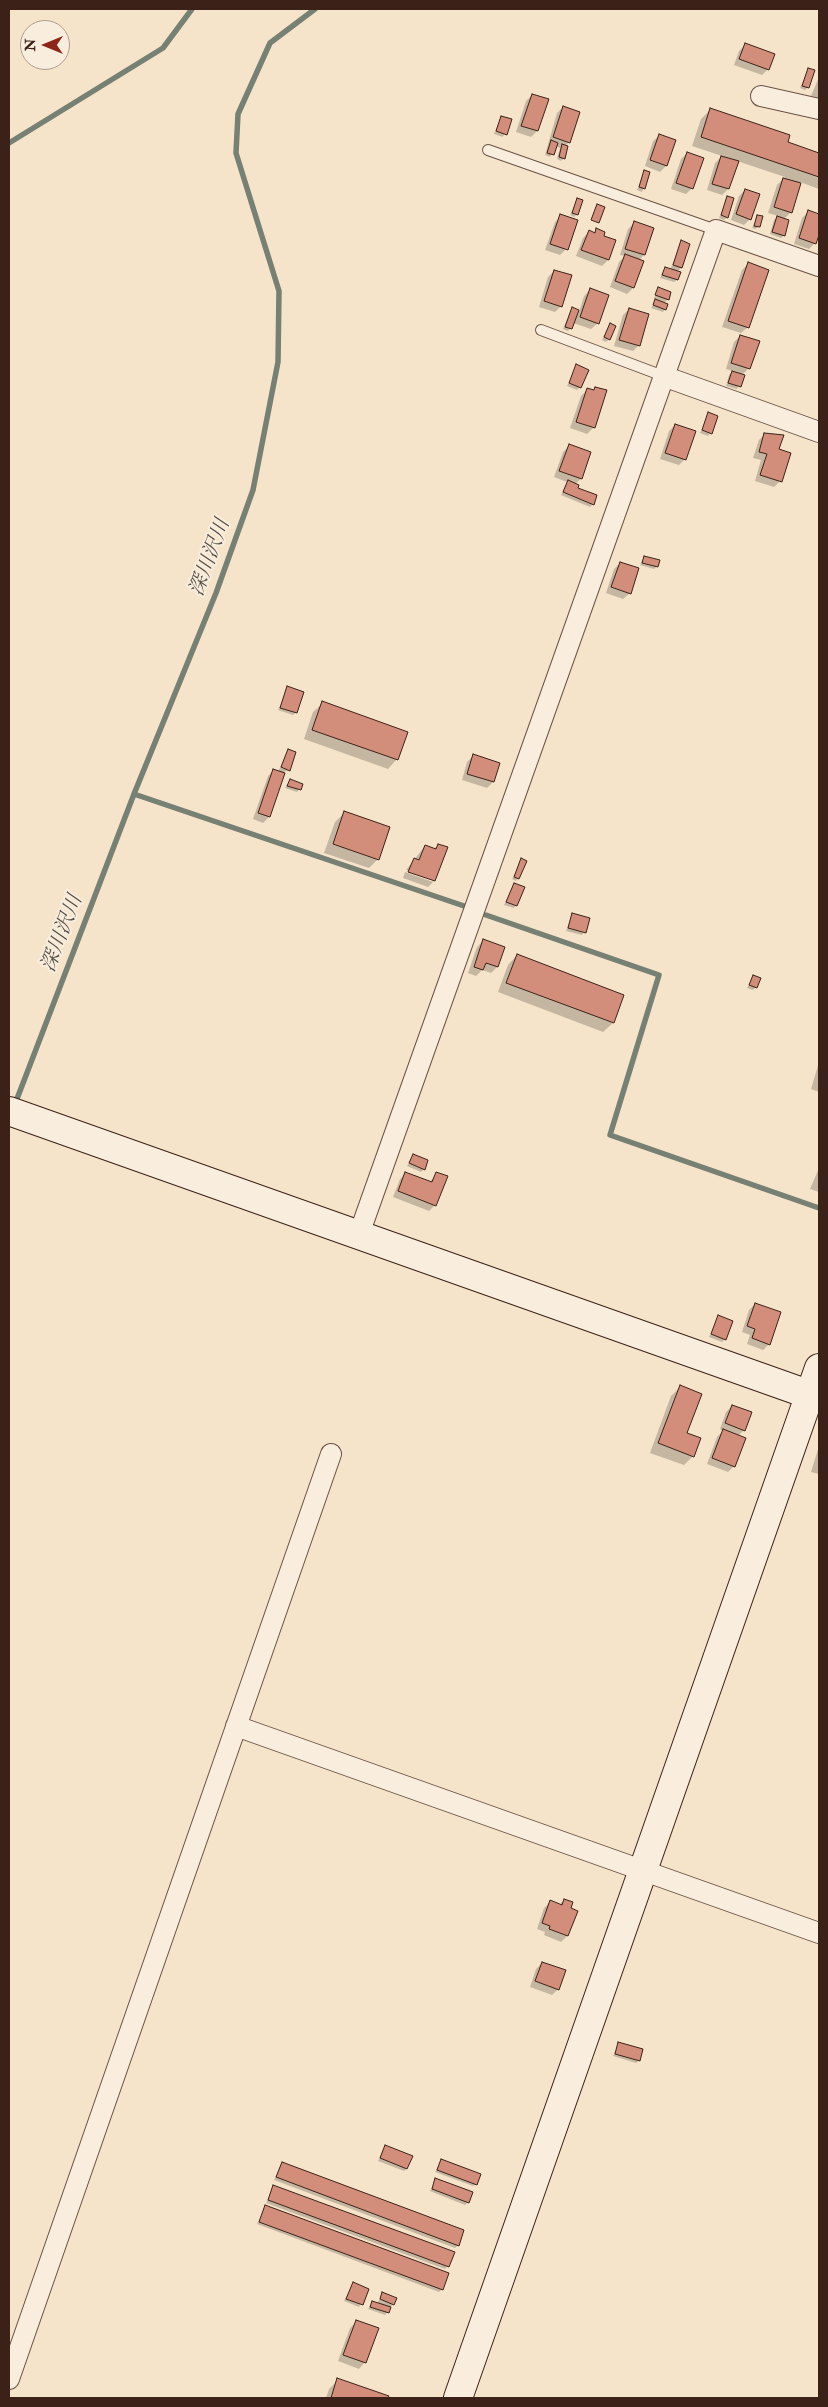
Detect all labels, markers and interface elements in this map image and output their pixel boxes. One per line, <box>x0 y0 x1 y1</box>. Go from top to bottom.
north arrow <box>20 20 70 70</box>
text: N <box>22 39 39 51</box>
water label: 深川沢川 <box>186 516 236 600</box>
water label: 深川沢川 <box>37 892 89 976</box>

